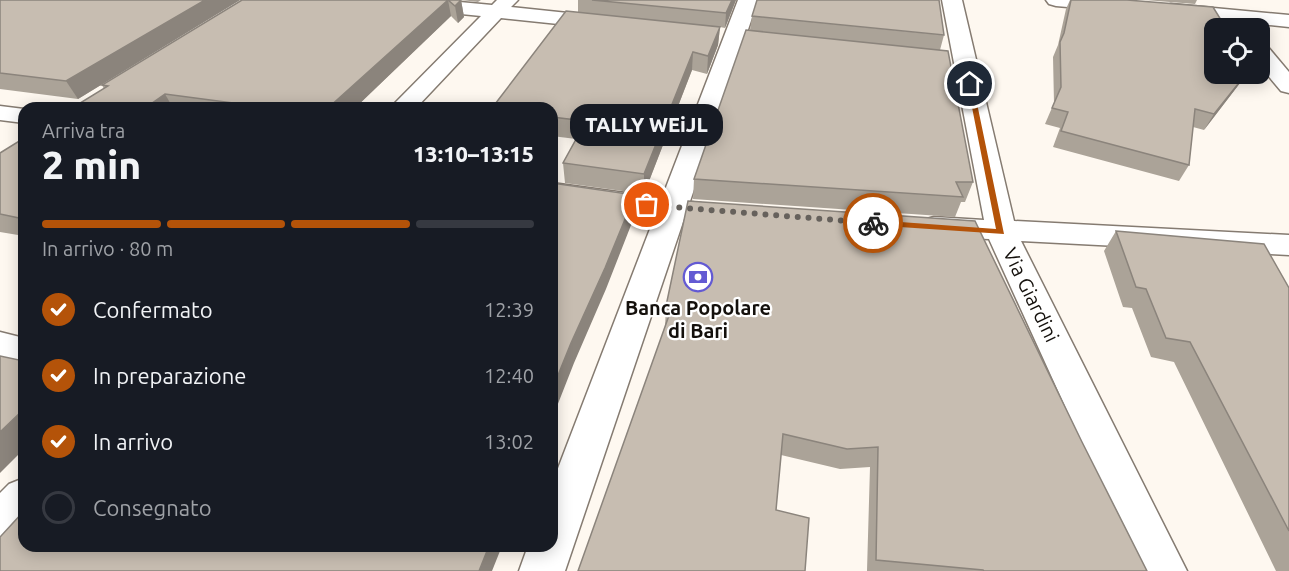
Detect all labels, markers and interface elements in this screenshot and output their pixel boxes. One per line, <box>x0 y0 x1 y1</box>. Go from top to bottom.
map controls <box>1204 18 1270 84</box>
button: locate <box>1204 18 1270 84</box>
pin <box>944 58 995 109</box>
icon: home <box>953 67 986 100</box>
callout: TALLY WEiJL <box>570 103 724 145</box>
text: TALLY WEiJL <box>585 113 708 136</box>
text: Arriva tra <box>42 119 125 142</box>
text: 13:10–13:15 <box>413 141 534 166</box>
text: 2 min <box>42 143 141 186</box>
pin <box>621 179 672 230</box>
icon: bag <box>630 188 663 221</box>
courier <box>843 193 903 253</box>
icon: bike <box>857 207 890 240</box>
text: In arrivo · 80 m <box>42 237 173 260</box>
street label: Via Giardini <box>999 244 1064 346</box>
bank icon: Banca Popolare di Bari <box>682 261 714 293</box>
icon: check <box>42 293 75 326</box>
place label: Banca Popolare di Bari <box>625 296 771 342</box>
text: Confermato <box>93 297 213 322</box>
text: 12:39 <box>484 298 534 321</box>
icon: check <box>42 359 75 392</box>
text: In preparazione <box>93 363 246 388</box>
text: 12:40 <box>484 364 534 387</box>
icon: check <box>42 425 75 458</box>
text: In arrivo <box>93 429 173 454</box>
text: 13:02 <box>484 430 534 453</box>
text: Consegnato <box>93 495 212 520</box>

